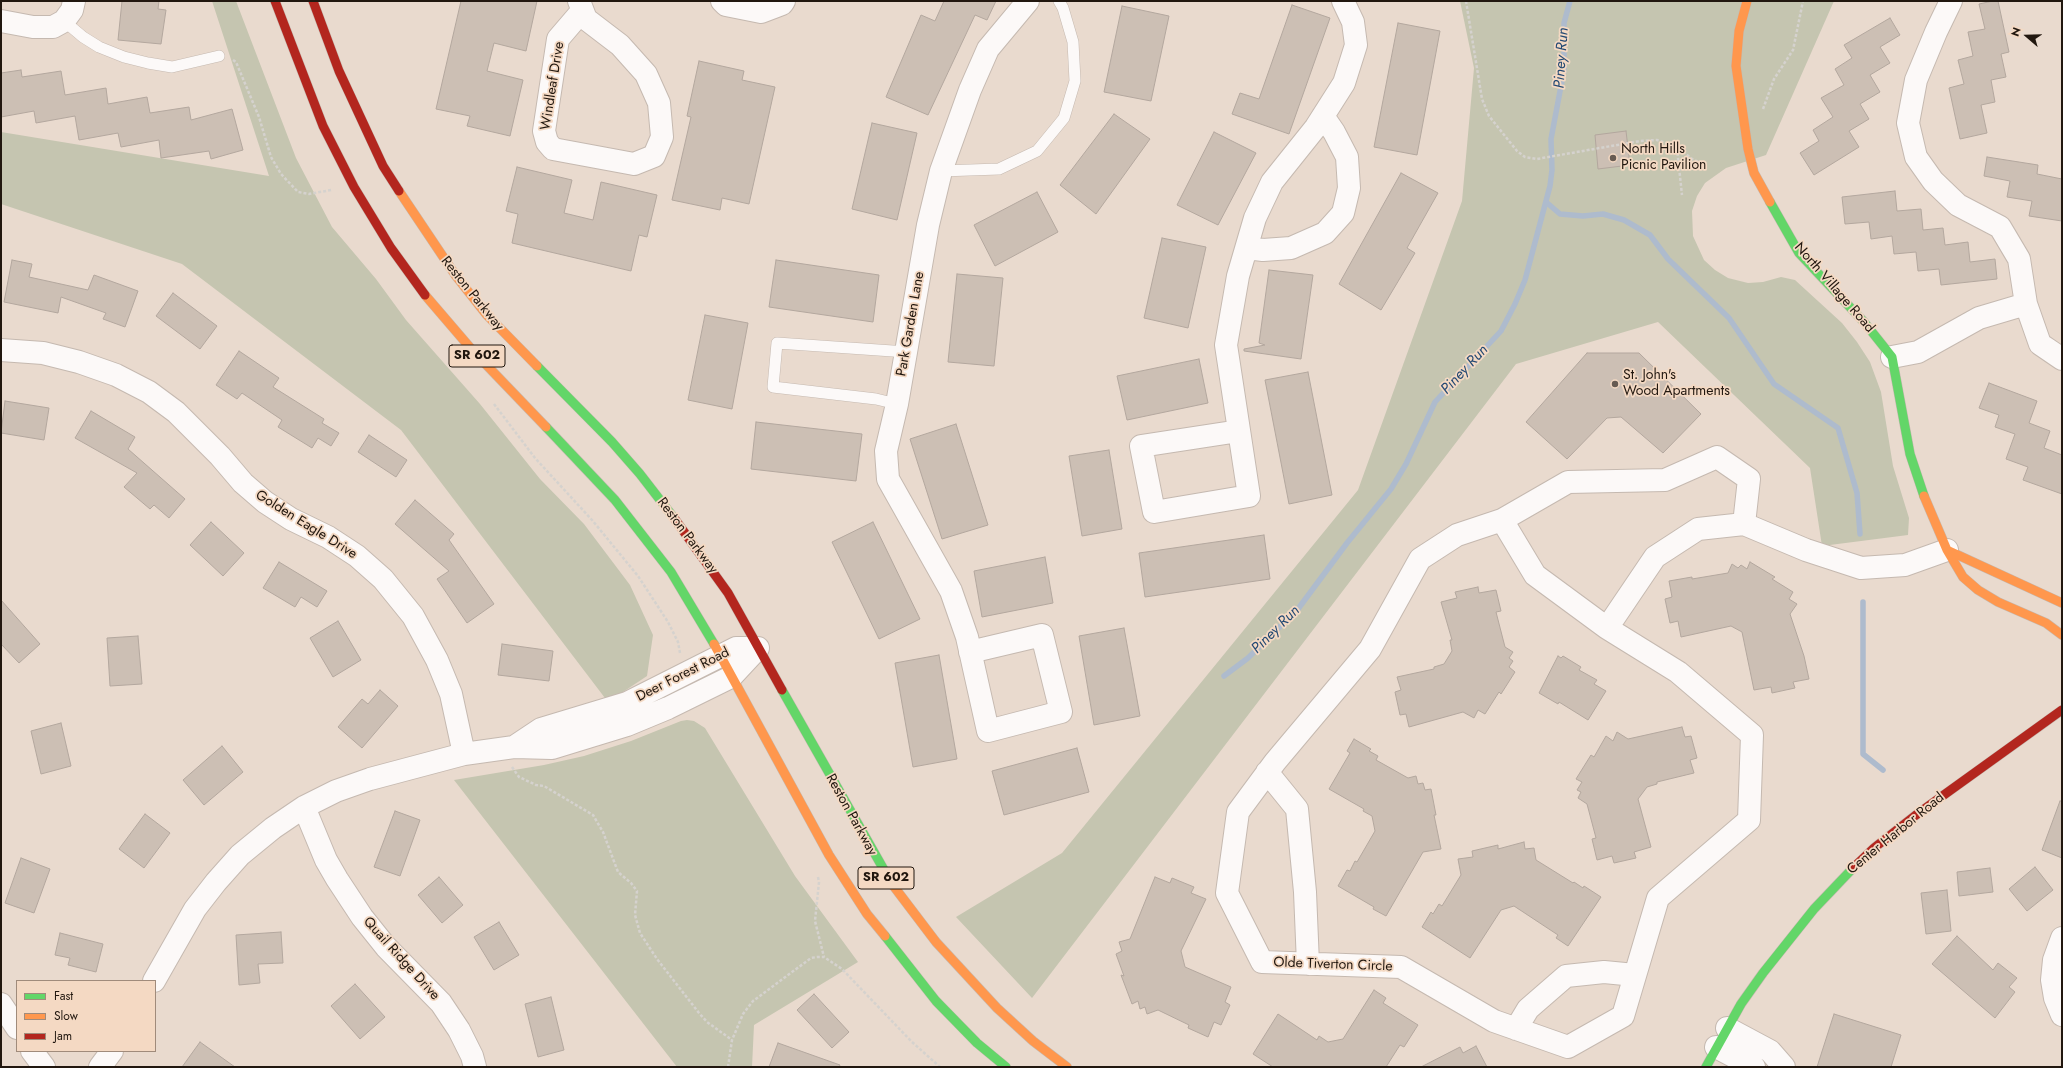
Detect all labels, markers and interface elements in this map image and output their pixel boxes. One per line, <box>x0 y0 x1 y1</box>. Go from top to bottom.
north arrow <box>2007 16 2047 56</box>
text: N <box>2007 25 2025 39</box>
water label: Piney Run <box>1551 27 1573 89</box>
street label: Windleaf Drive <box>538 41 568 131</box>
place label: North Hills Picnic Pavilion <box>1621 142 1706 174</box>
marker: North Hills Picnic Pavilion <box>1608 153 1618 163</box>
street label: North Village Road <box>1790 240 1878 336</box>
street label: Reston Parkway <box>437 253 507 335</box>
street label: Park Garden Lane <box>894 270 928 378</box>
water label: Piney Run <box>1438 342 1492 398</box>
road number: SR 602 <box>449 345 505 367</box>
place label: St. John's Wood Apartments <box>1623 368 1730 400</box>
marker: St. John's Wood Apartments <box>1610 379 1620 389</box>
street label: Golden Eagle Drive <box>252 487 360 563</box>
street label: Reston Parkway <box>653 495 721 577</box>
water label: Piney Run <box>1248 602 1304 658</box>
street label: Deer Forest Road <box>634 644 732 706</box>
street label: Reston Parkway <box>822 771 880 859</box>
street label: Center Harbor Road <box>1844 790 1948 878</box>
road number: SR 602 <box>858 867 914 889</box>
street label: Quail Ridge Drive <box>359 914 443 1004</box>
street label: Olde Tiverton Circle <box>1273 955 1393 975</box>
legend <box>16 980 156 1052</box>
text: Fast <box>54 987 73 1005</box>
text: Slow <box>54 1007 78 1025</box>
text: Jam <box>54 1027 72 1045</box>

